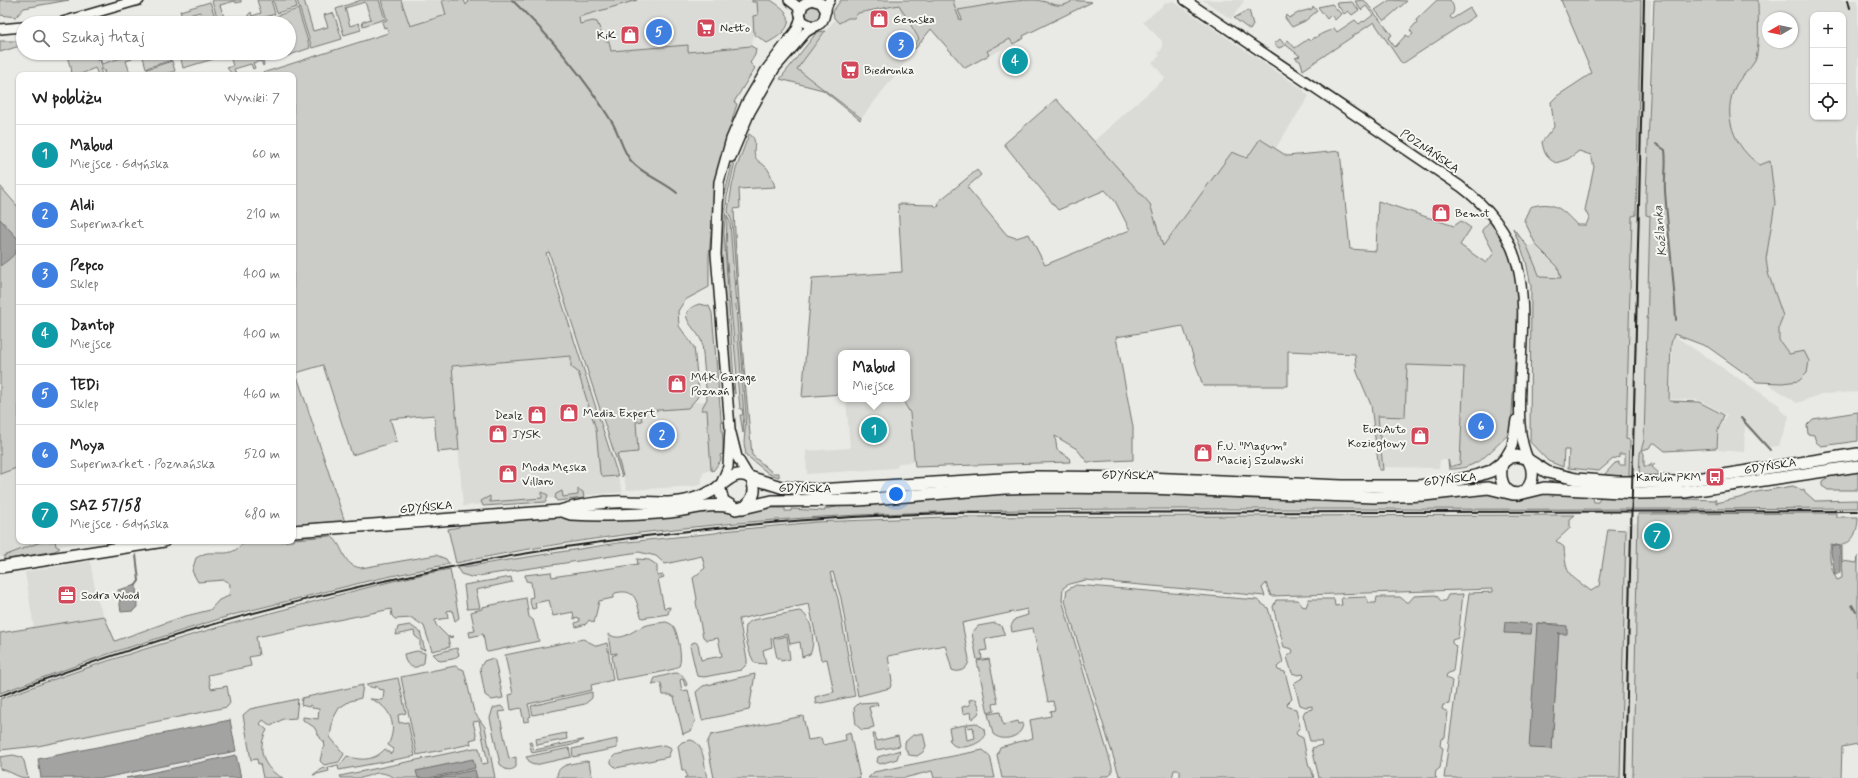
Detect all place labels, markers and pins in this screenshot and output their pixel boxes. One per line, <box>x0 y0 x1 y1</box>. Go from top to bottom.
shop icon: Gemska <box>868 8 890 30</box>
place label: Gemska <box>893 12 935 28</box>
pin: 5 <box>646 17 672 47</box>
supermarket icon: Netto <box>695 17 717 39</box>
place label: Netto <box>720 21 750 37</box>
shop icon: KiK <box>619 24 641 46</box>
place label: KiK <box>597 28 616 44</box>
pin: 3 <box>888 30 914 60</box>
pin: 4 <box>1002 46 1028 76</box>
supermarket icon: Biedronka <box>839 59 861 81</box>
place label: Biedronka <box>864 63 914 79</box>
shop icon: Bemot <box>1430 202 1452 224</box>
place label: Bemot <box>1455 206 1490 222</box>
place label: M4K Garage Poznań <box>691 370 757 400</box>
shop icon: M4K Garage Poznań <box>666 373 688 395</box>
shop icon: Media Expert <box>558 402 580 424</box>
shop icon: Dealz <box>526 404 548 426</box>
place label: Media Expert <box>583 406 656 422</box>
place label: Dealz <box>495 408 523 424</box>
pin: 6 <box>1468 411 1494 441</box>
pin: 1 <box>861 415 887 445</box>
pin: 2 <box>649 420 675 450</box>
place label: EuroAuto Koziegłowy <box>1348 422 1406 452</box>
shop icon: JYSK <box>487 423 509 445</box>
shop icon: EuroAuto Koziegłowy <box>1409 425 1431 447</box>
place label: JYSK <box>512 427 541 443</box>
place label: F.U. "Magum" Maciej Szulawski <box>1217 439 1304 469</box>
shop icon: F.U. "Magum" Maciej Szulawski <box>1192 442 1214 464</box>
place label: Moda Męska Villaro <box>522 460 587 490</box>
shop icon: Moda Męska Villaro <box>497 463 519 485</box>
bus stop icon: Karolin PKM <box>1704 466 1726 488</box>
place label: Karolin PKM <box>1636 470 1701 486</box>
pin: 7 <box>1644 521 1670 551</box>
office icon: Sodra Wood <box>56 584 78 606</box>
place label: Sodra Wood <box>81 588 140 604</box>

